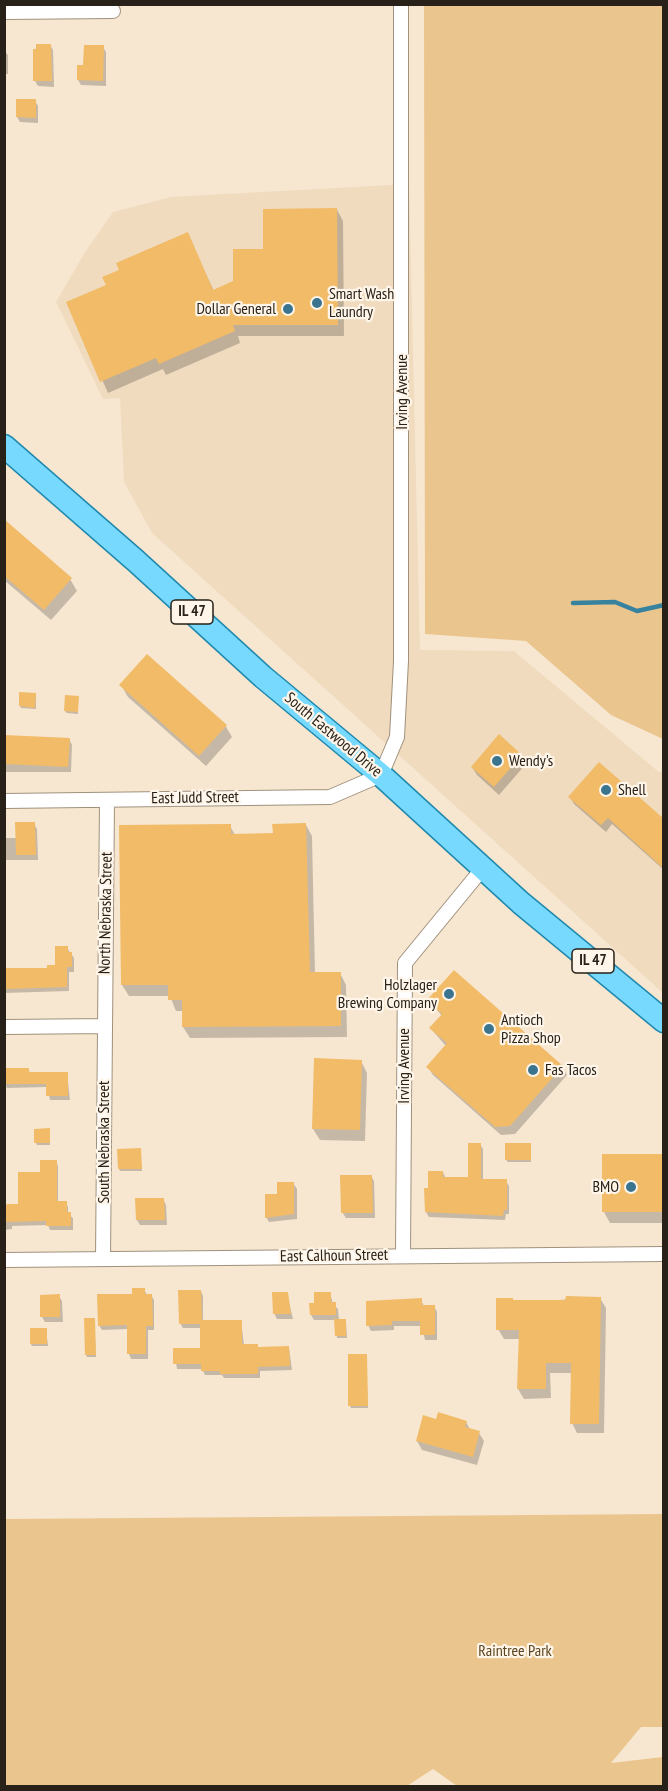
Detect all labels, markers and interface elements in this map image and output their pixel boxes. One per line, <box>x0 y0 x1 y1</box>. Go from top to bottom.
place label: Smart Wash Laundry <box>329 284 394 322</box>
marker: Smart Wash Laundry <box>310 296 324 310</box>
place label: Dollar General <box>196 299 276 319</box>
marker: Dollar General <box>281 302 295 316</box>
street label: Irving Avenue <box>392 354 412 430</box>
road number: IL 47 <box>171 600 213 624</box>
street label: South Eastwood Drive <box>280 689 386 781</box>
place label: Wendy's <box>509 751 553 771</box>
marker: Wendy's <box>490 754 504 768</box>
place label: Shell <box>618 780 646 800</box>
marker: Shell <box>599 783 613 797</box>
street label: East Judd Street <box>151 788 239 808</box>
street label: North Nebraska Street <box>95 852 117 974</box>
road number: IL 47 <box>572 949 614 973</box>
place label: Holzlager Brewing Company <box>338 975 437 1013</box>
marker: Holzlager Brewing Company <box>442 987 456 1001</box>
place label: Antioch Pizza Shop <box>501 1010 561 1048</box>
marker: Antioch Pizza Shop <box>482 1022 496 1036</box>
street label: Irving Avenue <box>394 1028 414 1104</box>
place label: Fas Tacos <box>545 1060 597 1080</box>
marker: Fas Tacos <box>526 1063 540 1077</box>
street label: South Nebraska Street <box>94 1080 114 1204</box>
place label: BMO <box>592 1177 619 1197</box>
marker: BMO <box>624 1180 638 1194</box>
street label: East Calhoun Street <box>280 1245 388 1267</box>
park label: Raintree Park <box>478 1641 552 1661</box>

